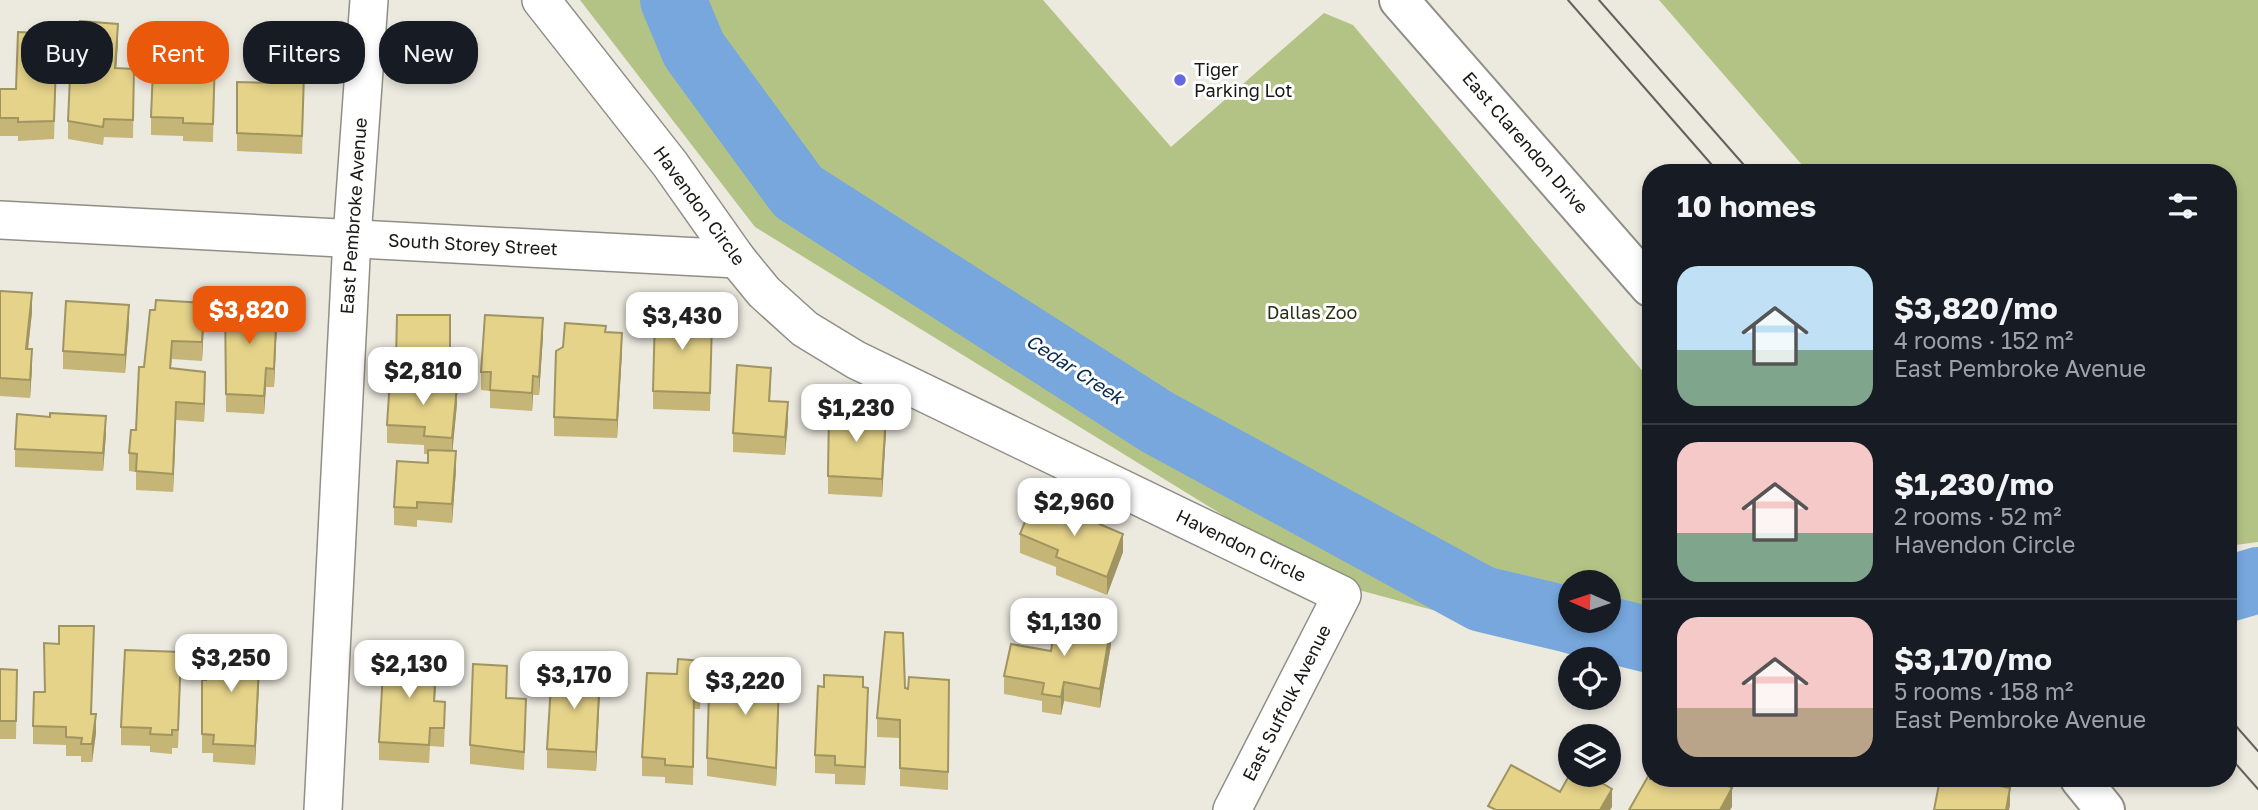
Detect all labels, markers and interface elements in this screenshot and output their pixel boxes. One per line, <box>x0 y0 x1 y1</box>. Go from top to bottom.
chip: Buy <box>21 21 113 84</box>
chip: Rent <box>127 21 229 84</box>
chip: Filters <box>243 21 365 84</box>
chip: New <box>379 21 478 84</box>
place label: Tiger Parking Lot <box>1194 58 1293 101</box>
street label: East Clarendon Drive <box>1458 67 1593 218</box>
marker: Tiger Parking Lot <box>1172 72 1188 88</box>
street label: East Pembroke Avenue <box>335 117 371 315</box>
street label: Havendon Circle <box>649 142 750 269</box>
icon: filters <box>2164 187 2202 225</box>
text: 10 homes <box>1677 188 1816 224</box>
street label: South Storey Street <box>388 229 558 259</box>
pin: $3,820 <box>192 286 306 346</box>
text: $3,820/mo <box>1894 290 2058 326</box>
pin: $3,430 <box>625 292 739 352</box>
icon: home <box>1733 294 1817 378</box>
text: $3,820 <box>209 295 289 323</box>
text: $3,430 <box>642 301 722 329</box>
park label: Dallas Zoo <box>1267 301 1357 323</box>
text: 4 rooms · 152 m² <box>1894 326 2073 354</box>
water label: Cedar Creek <box>1022 329 1130 410</box>
pin: $2,810 <box>366 348 480 407</box>
text: East Pembroke Avenue <box>1894 354 2146 382</box>
text: $2,810 <box>384 356 462 384</box>
pin: $1,230 <box>799 384 913 444</box>
text: $1,230 <box>817 393 895 421</box>
text: $1,230/mo <box>1894 466 2054 502</box>
icon: home <box>1733 470 1817 554</box>
pin: $2,960 <box>1017 478 1131 538</box>
text: $2,960 <box>1034 487 1114 515</box>
text: 2 rooms · 52 m² <box>1894 502 2061 530</box>
street label: Havendon Circle <box>1173 504 1310 586</box>
text: Havendon Circle <box>1894 530 2075 558</box>
north arrow <box>1558 570 1620 634</box>
map controls <box>1558 570 1621 787</box>
pin: $1,130 <box>1007 598 1121 658</box>
text: $1,130 <box>1026 607 1102 635</box>
street label: East Suffolk Avenue <box>1237 621 1335 784</box>
pin: $3,250 <box>174 634 288 694</box>
pin: $2,130 <box>352 640 466 700</box>
text: $3,170/mo <box>1894 641 2052 677</box>
text: $3,250 <box>191 643 271 671</box>
icon: home <box>1733 645 1817 729</box>
button: locate <box>1558 647 1621 710</box>
text: $2,130 <box>370 649 448 677</box>
pin: $3,170 <box>517 652 631 711</box>
pin: $3,220 <box>688 658 802 717</box>
text: $3,170 <box>536 660 612 688</box>
text: $3,220 <box>705 666 785 694</box>
text: 5 rooms · 158 m² <box>1894 677 2073 705</box>
text: East Pembroke Avenue <box>1894 705 2146 733</box>
button: layers <box>1558 724 1621 787</box>

